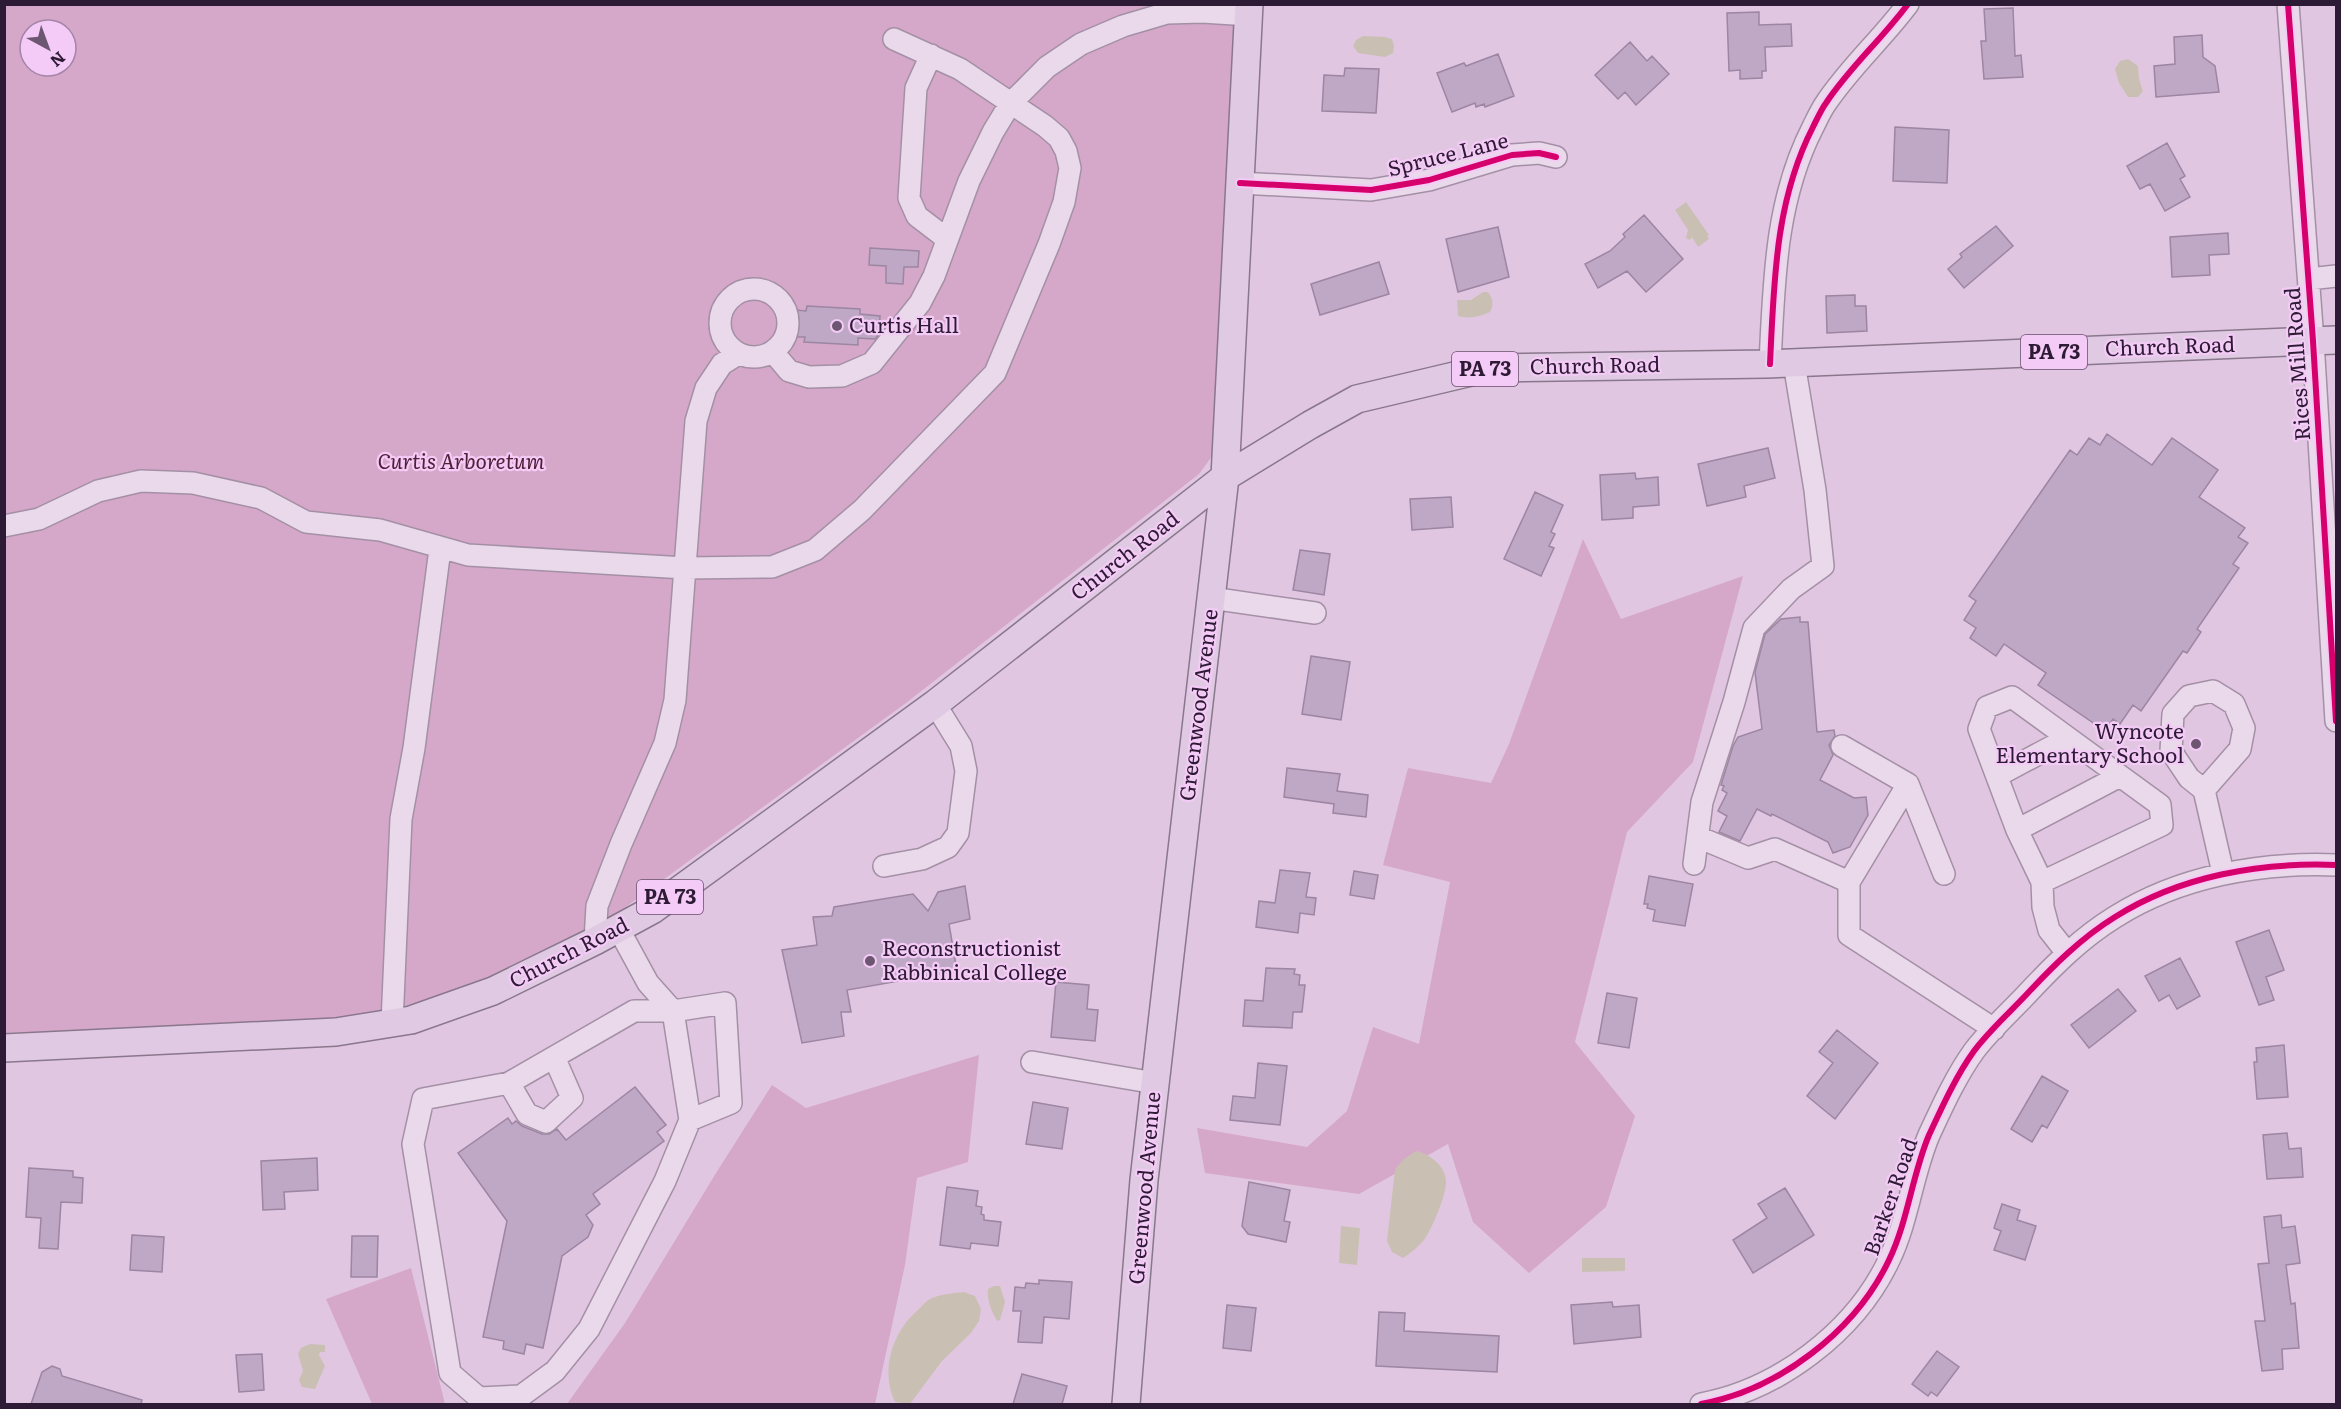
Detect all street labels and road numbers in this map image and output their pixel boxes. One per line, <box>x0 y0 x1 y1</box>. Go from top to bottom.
street label: Spruce Lane <box>1384 123 1511 183</box>
street label: Rices Mill Road <box>2275 286 2316 442</box>
street label: Church Road <box>2104 327 2236 362</box>
road number: PA 73 <box>2021 335 2087 369</box>
street label: Church Road <box>1530 347 1660 380</box>
road number: PA 73 <box>1452 352 1518 386</box>
street label: Church Road <box>1063 502 1184 606</box>
street label: Greenwood Avenue <box>1169 607 1224 803</box>
road number: PA 73 <box>637 880 703 914</box>
street label: Church Road <box>503 907 633 994</box>
street label: Greenwood Avenue <box>1119 1090 1166 1285</box>
street label: Barker Road <box>1854 1133 1923 1259</box>

